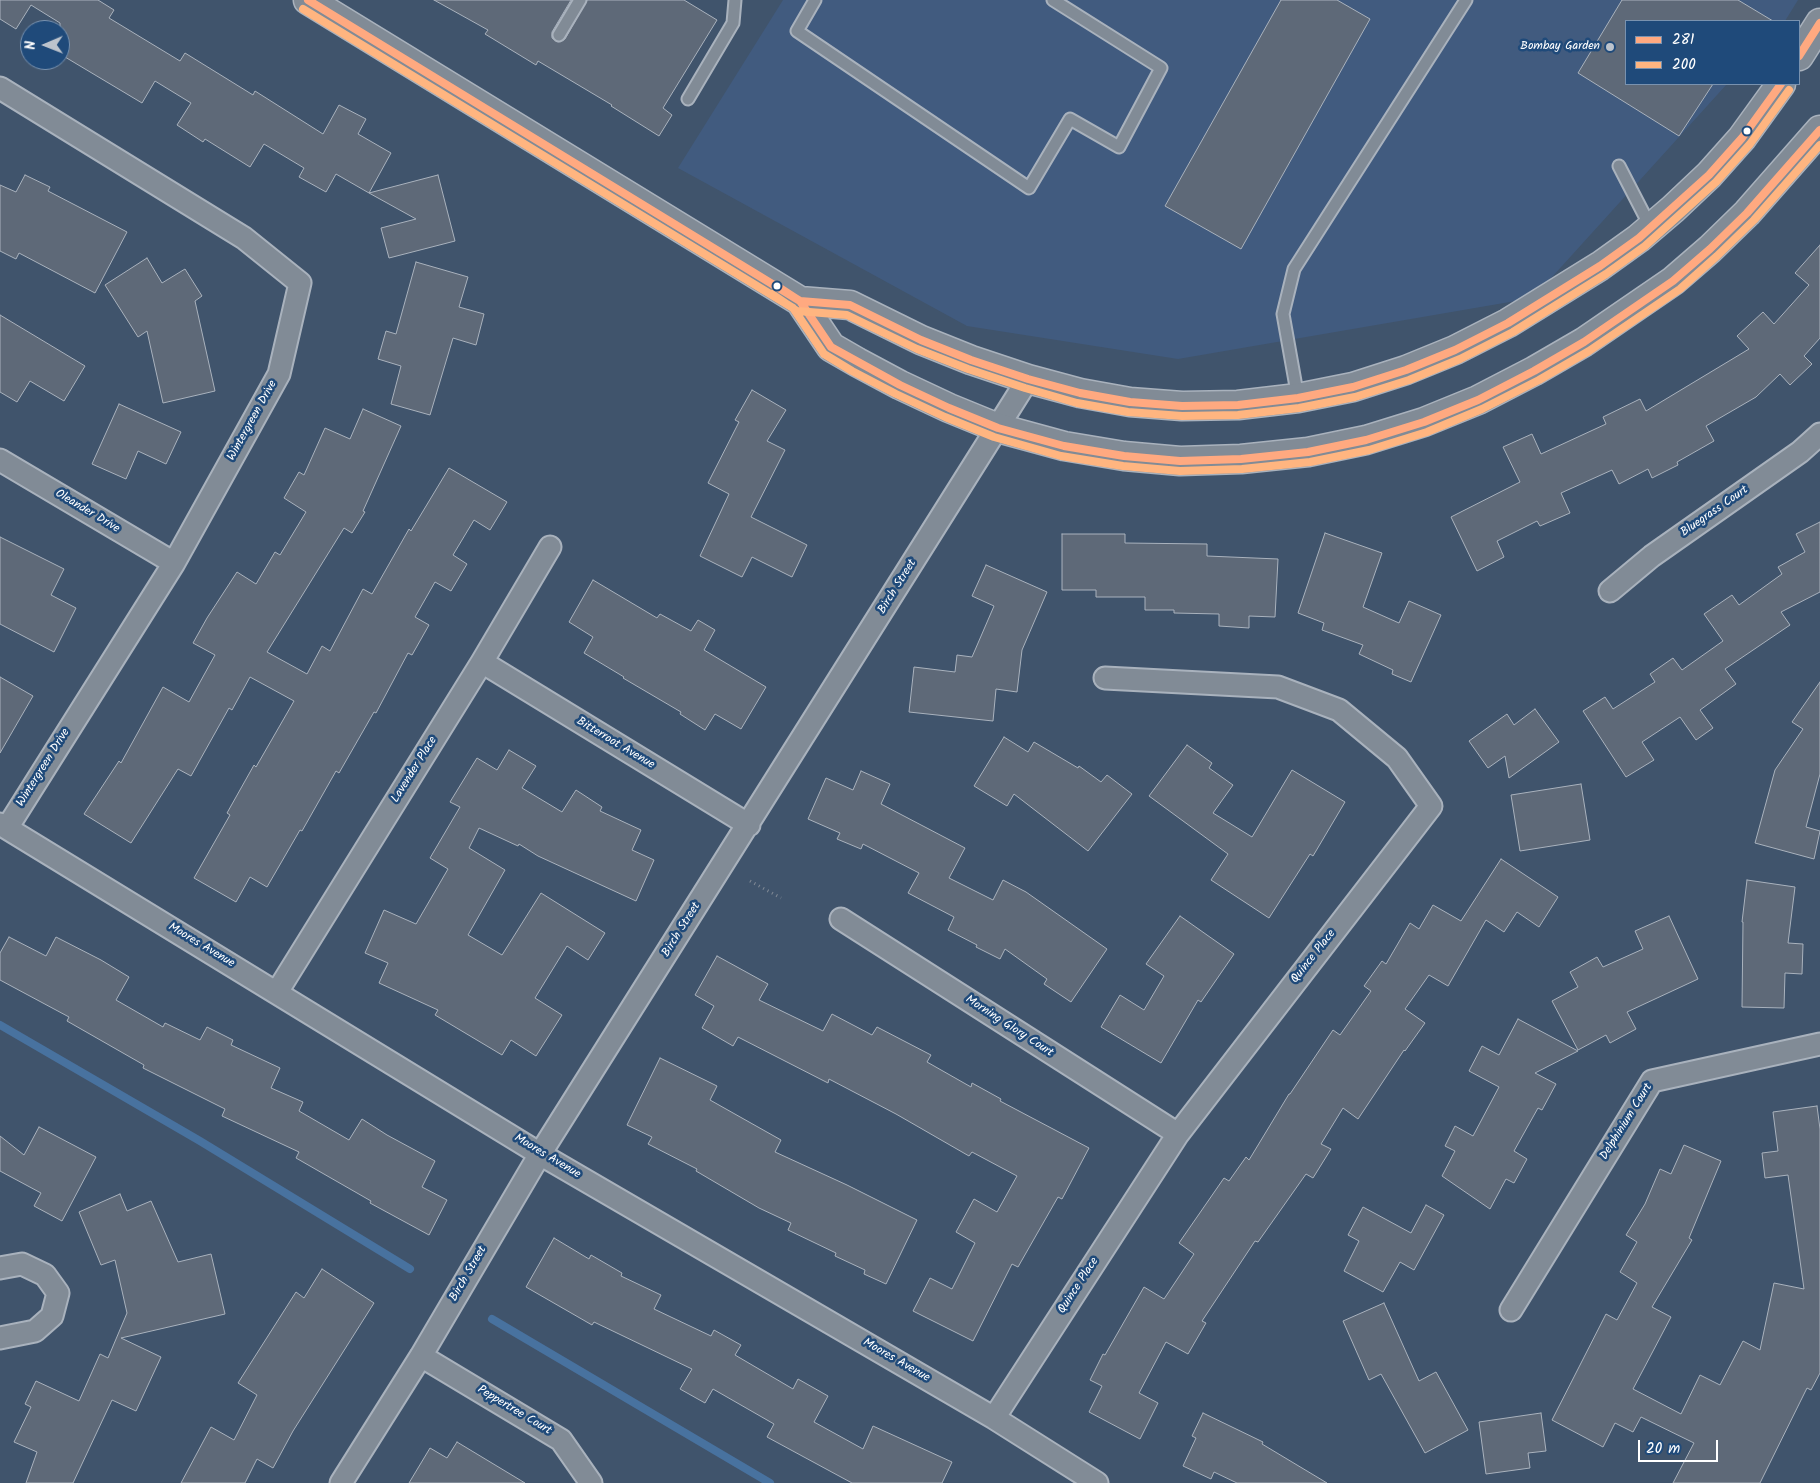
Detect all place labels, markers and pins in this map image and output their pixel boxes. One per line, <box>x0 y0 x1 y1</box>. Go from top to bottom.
place label: Bombay Garden <box>1520 40 1600 54</box>
marker: Bombay Garden <box>1604 41 1616 53</box>
unlabelled marker <box>1742 126 1752 136</box>
unlabelled marker <box>772 281 782 291</box>

